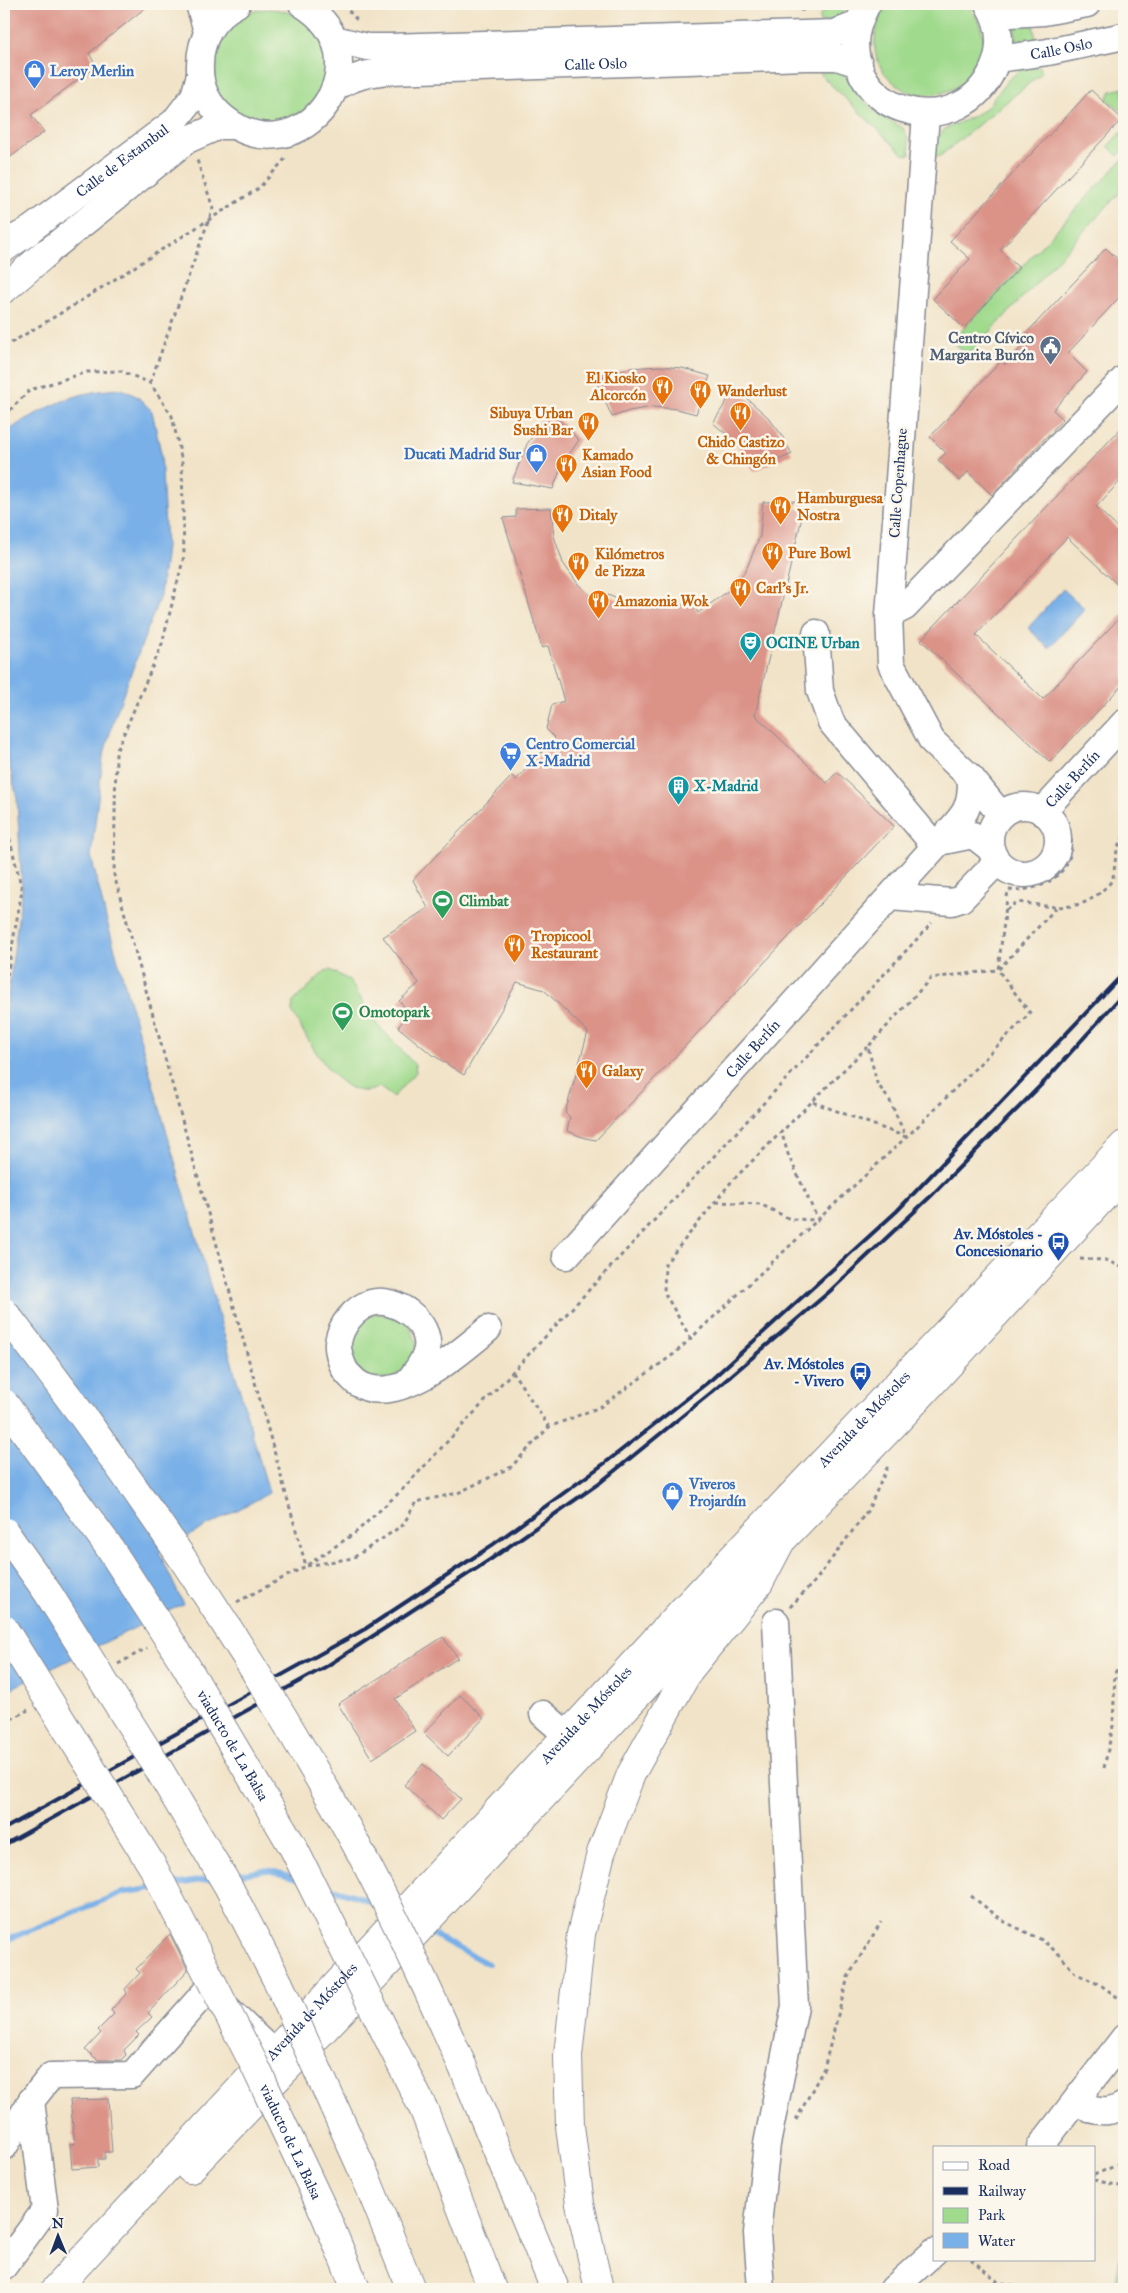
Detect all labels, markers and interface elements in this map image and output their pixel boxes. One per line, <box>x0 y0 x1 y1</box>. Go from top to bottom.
street label: Calle Oslo <box>1029 34 1094 63</box>
street label: Calle Oslo <box>564 54 628 74</box>
shop icon: Leroy Merlin <box>22 59 46 90</box>
place label: Leroy Merlin <box>50 62 135 81</box>
street label: Calle de Estambul <box>72 120 173 201</box>
place label: Centro Cívico Margarita Burón <box>929 329 1035 365</box>
public building icon: Centro Cívico Margarita Burón <box>1038 335 1062 366</box>
place label: El Kiosko Alcorcón <box>586 369 647 404</box>
restaurant icon: El Kiosko Alcorcón <box>650 375 674 406</box>
restaurant icon: Wanderlust <box>689 379 713 410</box>
place label: Wanderlust <box>717 382 788 400</box>
restaurant icon: Chido Castizo & Chingón <box>729 401 753 432</box>
place label: Sibuya Urban Sushi Bar <box>490 404 574 439</box>
restaurant icon: Sibuya Urban Sushi Bar <box>577 410 601 441</box>
street label: Calle Copenhague <box>885 428 911 538</box>
place label: Chido Castizo & Chingón <box>697 433 785 469</box>
shop icon: Ducati Madrid Sur <box>525 442 549 473</box>
place label: Ducati Madrid Sur <box>404 445 521 463</box>
place label: Kamado Asian Food <box>581 446 652 481</box>
restaurant icon: Kamado Asian Food <box>554 452 578 483</box>
place label: Hamburguesa Nostra <box>797 489 884 524</box>
restaurant icon: Hamburguesa Nostra <box>769 495 793 526</box>
restaurant icon: Ditaly <box>551 503 575 534</box>
place label: Ditaly <box>579 506 618 525</box>
restaurant icon: Pure Bowl <box>760 541 784 572</box>
place label: Pure Bowl <box>788 544 852 562</box>
place label: Kilómetros de Pizza <box>595 545 665 580</box>
restaurant icon: Kilómetros de Pizza <box>567 551 591 582</box>
restaurant icon: Carl's Jr. <box>728 576 752 607</box>
place label: Carl's Jr. <box>756 579 809 598</box>
restaurant icon: Amazonia Wok <box>587 589 611 620</box>
place label: Amazonia Wok <box>614 592 710 610</box>
theatre icon: OCINE Urban <box>738 631 762 662</box>
place label: OCINE Urban <box>766 634 861 652</box>
place label: Centro Comercial X-Madrid <box>525 735 636 770</box>
supermarket icon: Centro Comercial X-Madrid <box>498 741 522 772</box>
street label: Calle Berlín <box>1041 746 1104 812</box>
building icon: X-Madrid <box>666 774 690 805</box>
place label: X-Madrid <box>693 777 759 795</box>
sports icon: Climbat <box>431 889 455 920</box>
place label: Climbat <box>459 892 510 910</box>
place label: Tropicool Restaurant <box>530 927 599 962</box>
restaurant icon: Tropicool Restaurant <box>503 933 527 964</box>
sports icon: Omotopark <box>331 1000 355 1031</box>
place label: Omotopark <box>359 1003 431 1022</box>
street label: Calle Berlín <box>722 1016 784 1082</box>
restaurant icon: Galaxy <box>574 1059 598 1090</box>
place label: Galaxy <box>602 1062 644 1081</box>
place label: Av. Móstoles - Concesionario <box>953 1225 1043 1260</box>
bus stop icon: Av. Móstoles - Concesionario <box>1047 1231 1071 1262</box>
place label: Av. Móstoles - Vivero <box>763 1355 845 1390</box>
bus stop icon: Av. Móstoles - Vivero <box>848 1361 872 1392</box>
street label: Avenida de Móstoles <box>813 1367 914 1472</box>
place label: Viveros Projardín <box>688 1475 747 1511</box>
shop icon: Viveros Projardín <box>661 1481 685 1512</box>
street label: Avenida de Móstoles <box>536 1662 635 1768</box>
street label: viaducto de La Balsa <box>193 1686 273 1804</box>
street label: Avenida de Móstoles <box>262 1959 361 2065</box>
street label: viaducto de La Balsa <box>255 2080 326 2203</box>
legend <box>933 2146 1096 2260</box>
text: Road <box>978 2156 1010 2174</box>
text: Railway <box>978 2182 1027 2200</box>
text: Park <box>978 2206 1005 2224</box>
north arrow <box>32 2210 82 2260</box>
text: N <box>52 2215 64 2232</box>
text: Water <box>978 2232 1015 2250</box>

